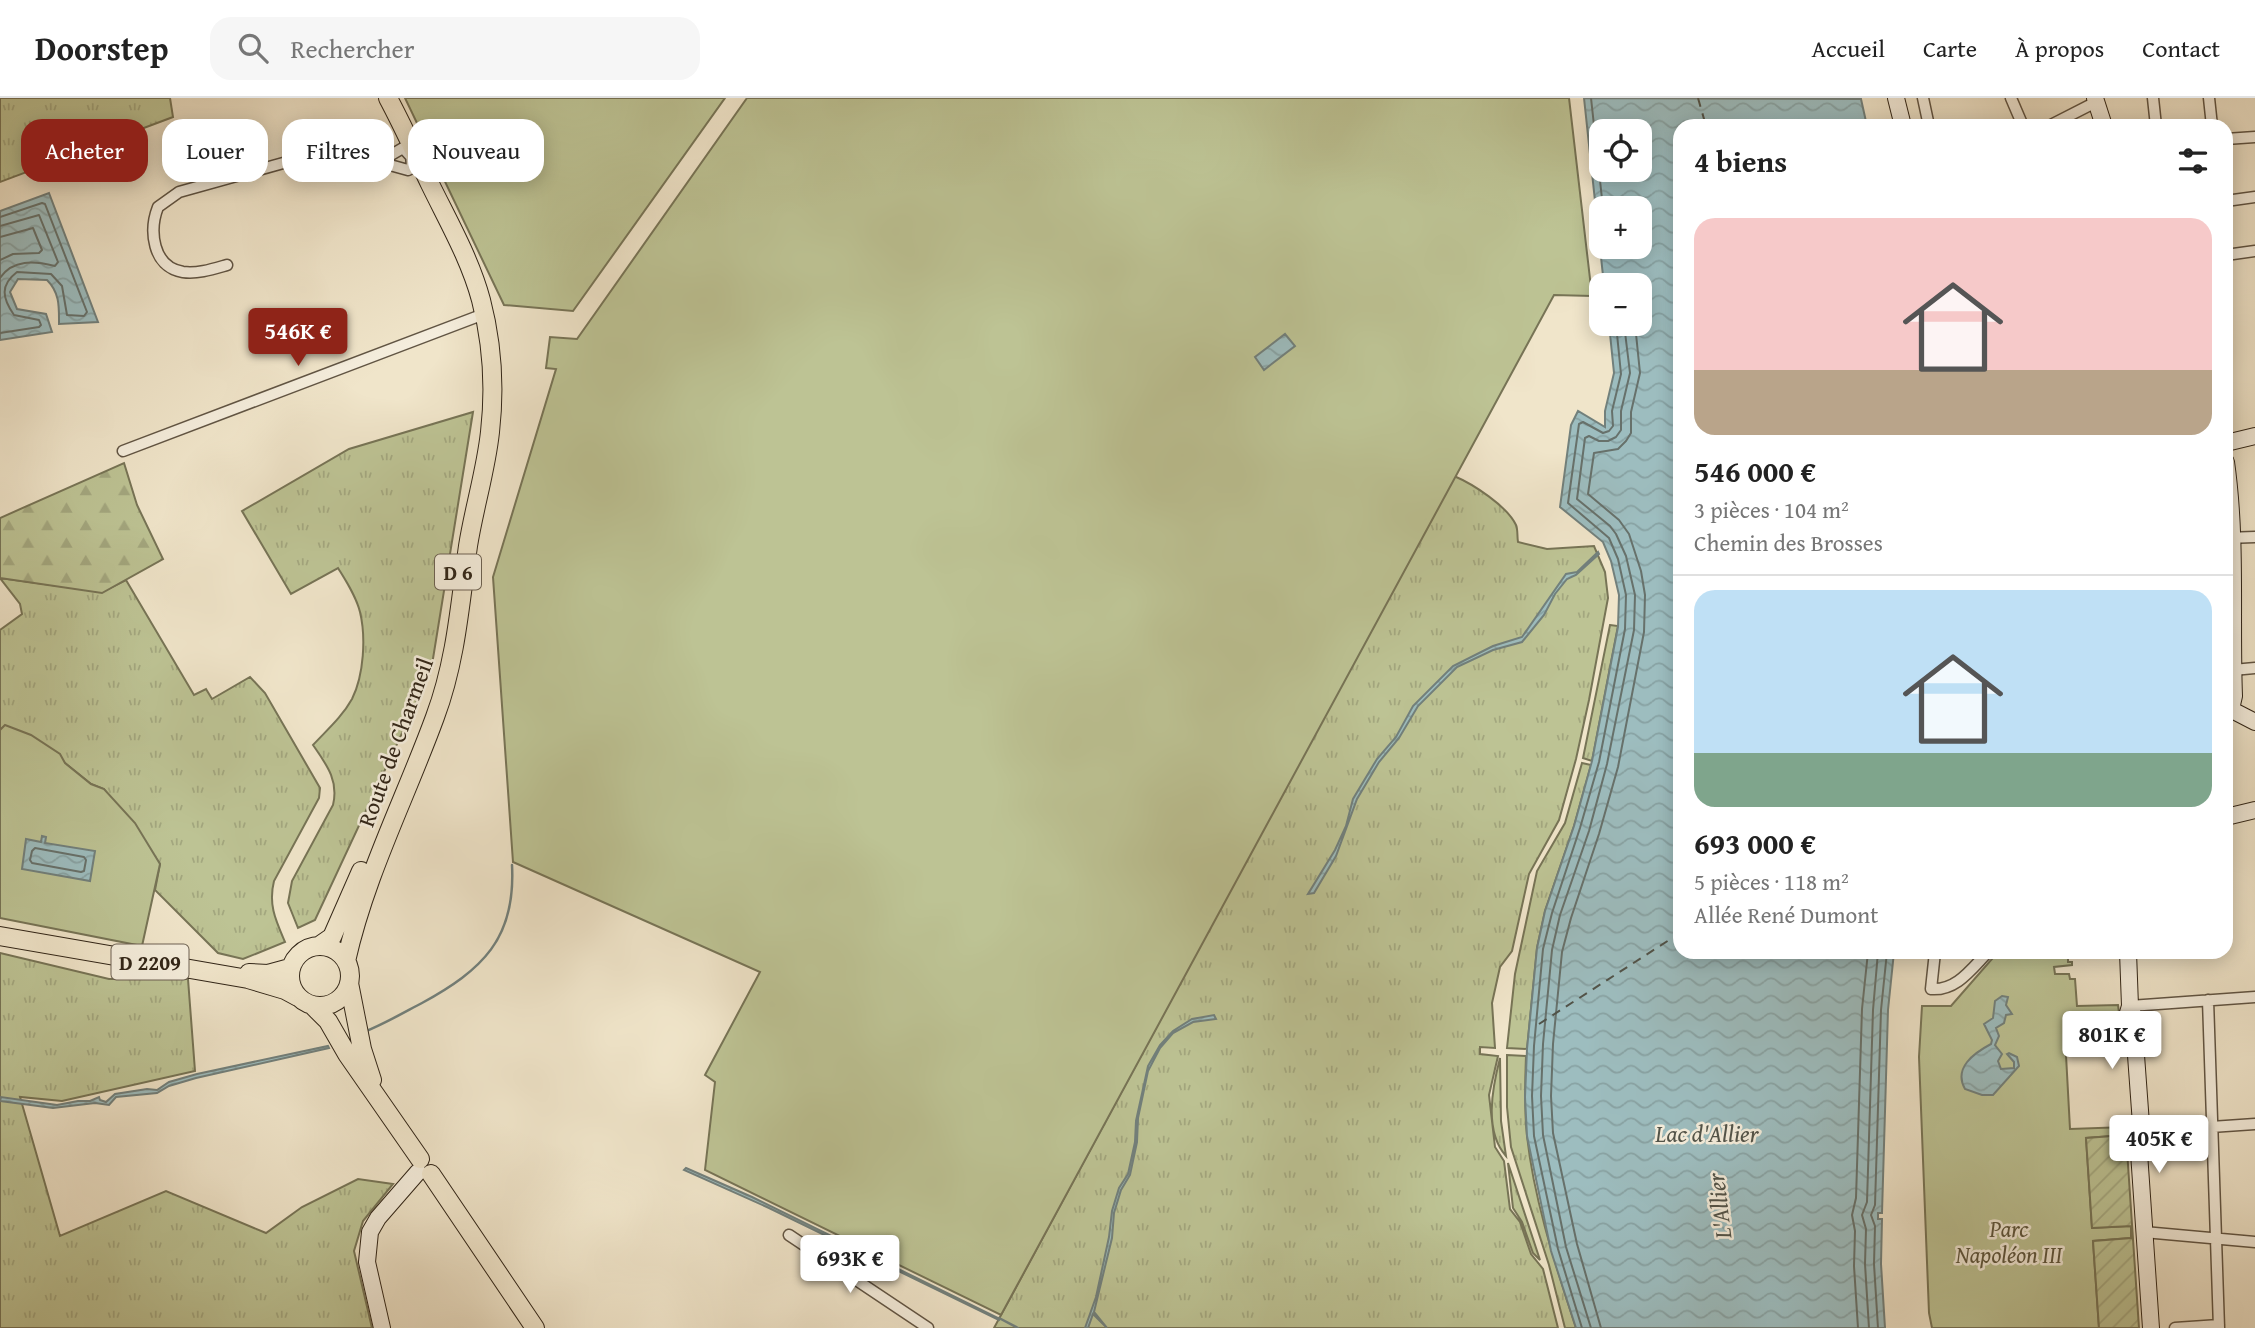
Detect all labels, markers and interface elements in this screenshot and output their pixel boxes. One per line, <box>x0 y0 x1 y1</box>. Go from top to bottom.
search box <box>210 17 700 80</box>
text: Doorstep <box>35 24 168 72</box>
icon: search <box>234 29 272 67</box>
text: Rechercher <box>290 29 415 68</box>
text: Accueil <box>1811 31 1885 66</box>
text: Carte <box>1923 31 1977 66</box>
text: À propos <box>2015 31 2104 66</box>
text: Contact <box>2142 31 2220 66</box>
chip: Acheter <box>21 119 148 182</box>
chip: Louer <box>162 119 268 182</box>
chip: Filtres <box>282 119 394 182</box>
chip: Nouveau <box>408 119 544 182</box>
map controls <box>1589 119 1652 336</box>
button: locate <box>1589 119 1652 182</box>
text: 4 biens <box>1694 139 1787 183</box>
icon: filters <box>2174 142 2212 180</box>
button: + <box>1589 196 1652 259</box>
icon: home <box>1890 264 2016 390</box>
button: − <box>1589 273 1652 336</box>
pin: 546K € <box>241 308 355 368</box>
text: 546K € <box>264 314 332 347</box>
text: 546 000 € <box>1694 449 1816 493</box>
text: 3 pièces · 104 m² <box>1694 493 1849 526</box>
text: Chemin des Brosses <box>1694 526 1883 559</box>
road number: D 6 <box>435 554 481 589</box>
icon: home <box>1890 636 2016 762</box>
street label: Route de Charmeil <box>349 653 441 831</box>
text: 693 000 € <box>1694 821 1816 865</box>
text: 5 pièces · 118 m² <box>1694 865 1849 898</box>
text: Allée René Dumont <box>1694 898 1878 931</box>
road number: D 2209 <box>111 944 188 980</box>
pin: 801K € <box>2055 1012 2169 1071</box>
text: 801K € <box>2078 1017 2146 1050</box>
water label: Lac d'Allier <box>1654 1116 1760 1151</box>
pin: 405K € <box>2102 1116 2216 1175</box>
text: 405K € <box>2125 1121 2193 1154</box>
water label: L'Allier <box>1697 1170 1741 1242</box>
park label: Parc Napoléon III <box>1955 1212 2064 1271</box>
pin: 693K € <box>793 1236 907 1295</box>
text: 693K € <box>816 1241 884 1274</box>

